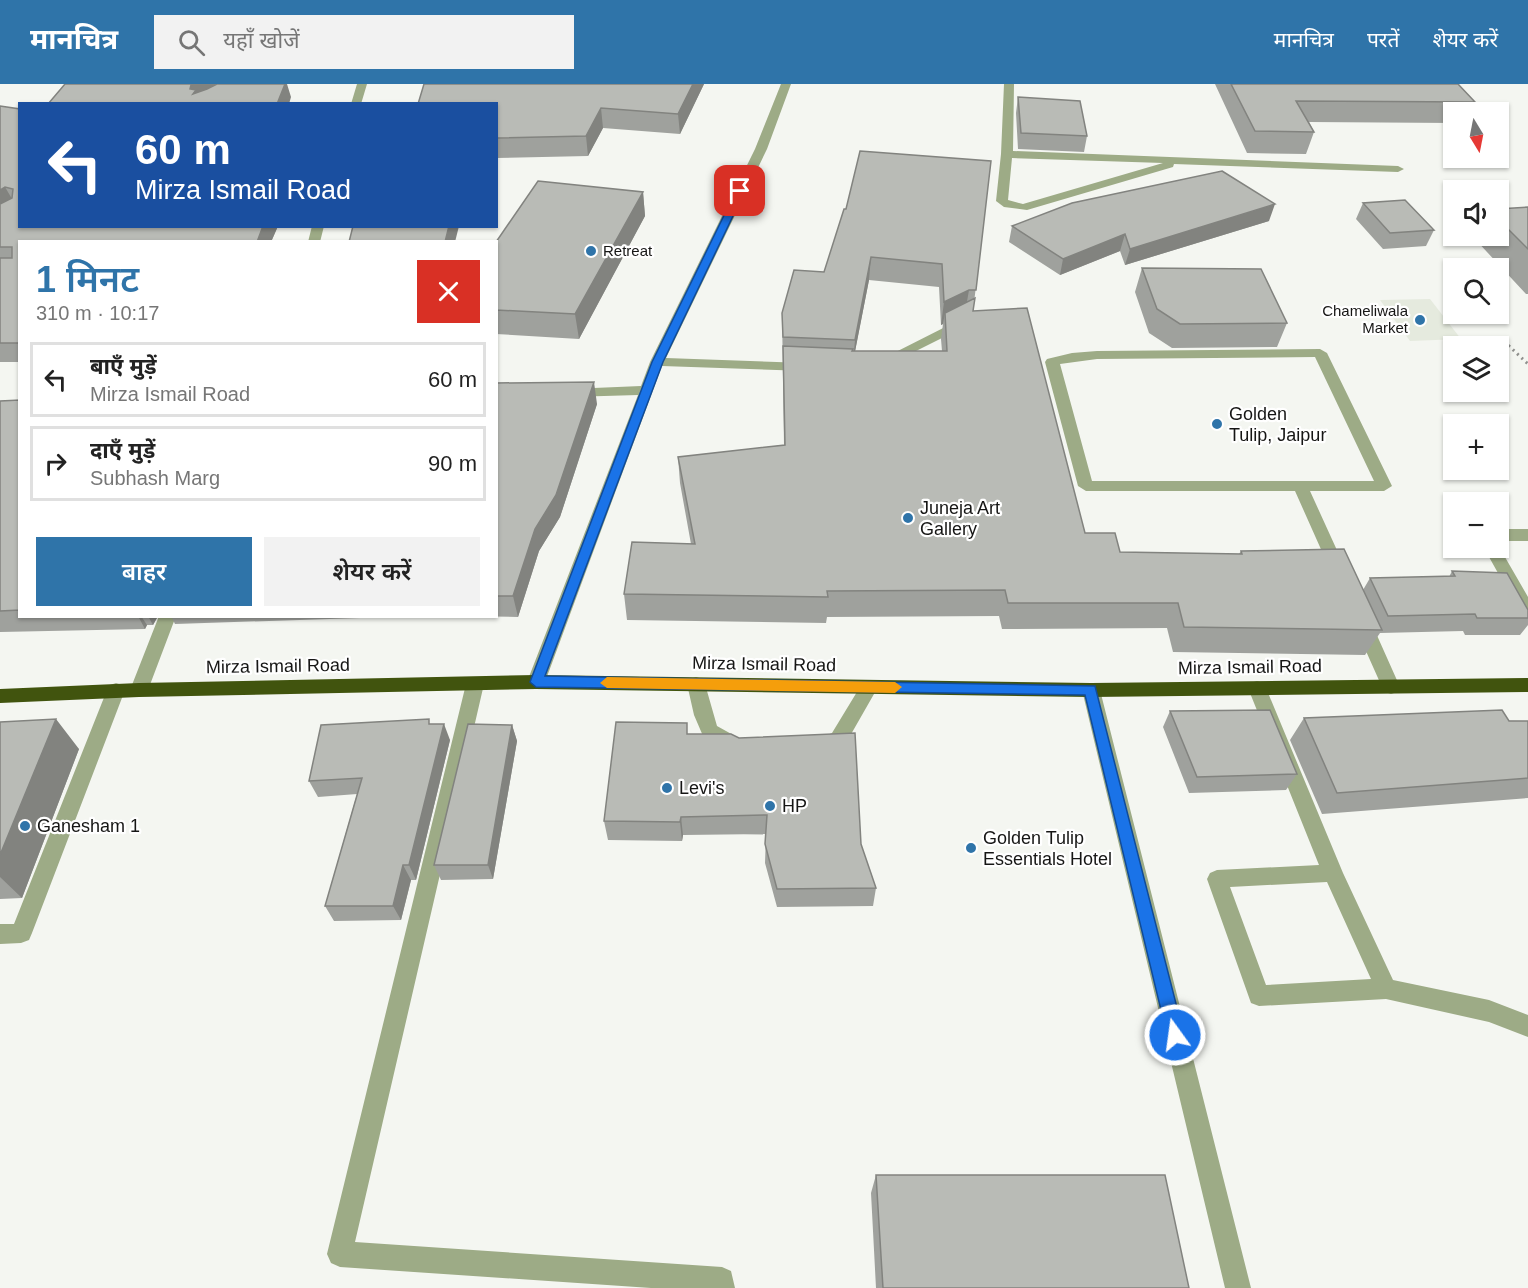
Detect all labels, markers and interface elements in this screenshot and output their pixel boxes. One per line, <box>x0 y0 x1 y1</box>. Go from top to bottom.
search box <box>154 15 574 69</box>
text: मानचित्र <box>30 24 118 55</box>
icon: search <box>175 26 208 59</box>
text: यहाँ खोजें <box>223 28 300 53</box>
text: मानचित्र <box>1274 28 1334 51</box>
text: परतें <box>1367 28 1399 51</box>
text: शेयर करें <box>1432 28 1498 51</box>
north arrow <box>1443 102 1509 168</box>
map controls <box>1443 102 1509 558</box>
icon: left <box>36 126 114 204</box>
text: 60 m <box>135 126 231 173</box>
pin <box>714 165 765 216</box>
icon: arrive <box>723 174 756 207</box>
text: Mirza Ismail Road <box>135 175 351 205</box>
button: sound <box>1443 180 1509 246</box>
place label: Retreat <box>603 242 653 259</box>
marker: Retreat <box>584 244 598 258</box>
button: search <box>1443 258 1509 324</box>
text: 1 मिनट <box>36 259 139 300</box>
button: close <box>417 260 480 323</box>
text: 310 m · 10:17 <box>36 302 159 324</box>
place label: Chameliwala Market <box>1322 302 1409 336</box>
marker: Chameliwala Market <box>1413 313 1427 327</box>
button: layers <box>1443 336 1509 402</box>
text: बाएँ मुड़ें <box>90 354 156 379</box>
icon: left <box>39 363 72 396</box>
text: 60 m <box>428 367 477 392</box>
text: Mirza Ismail Road <box>90 383 250 405</box>
place label: Golden Tulip, Jaipur <box>1229 404 1326 445</box>
button: + <box>1443 414 1509 480</box>
marker: Golden Tulip, Jaipur <box>1210 417 1224 431</box>
text: दाएँ मुड़ें <box>90 438 155 463</box>
icon: right <box>39 447 72 480</box>
text: 90 m <box>428 451 477 476</box>
text: Subhash Marg <box>90 467 220 489</box>
button: − <box>1443 492 1509 558</box>
place label: Juneja Art Gallery <box>920 498 1000 539</box>
marker: Juneja Art Gallery <box>901 511 915 525</box>
button: बाहर <box>36 537 252 606</box>
button: शेयर करें <box>264 537 480 606</box>
street label: Mirza Ismail Road <box>692 653 836 675</box>
street label: Mirza Ismail Road <box>206 655 350 677</box>
street label: Mirza Ismail Road <box>1178 656 1322 678</box>
place label: Levi's <box>679 778 724 798</box>
marker: Levi's <box>660 781 674 795</box>
place label: HP <box>782 796 807 816</box>
marker: HP <box>763 799 777 813</box>
place label: Ganesham 1 <box>37 816 140 836</box>
marker: Ganesham 1 <box>18 819 32 833</box>
place label: Golden Tulip Essentials Hotel <box>983 828 1112 869</box>
marker: Golden Tulip Essentials Hotel <box>964 841 978 855</box>
position arrow <box>1143 1003 1207 1067</box>

